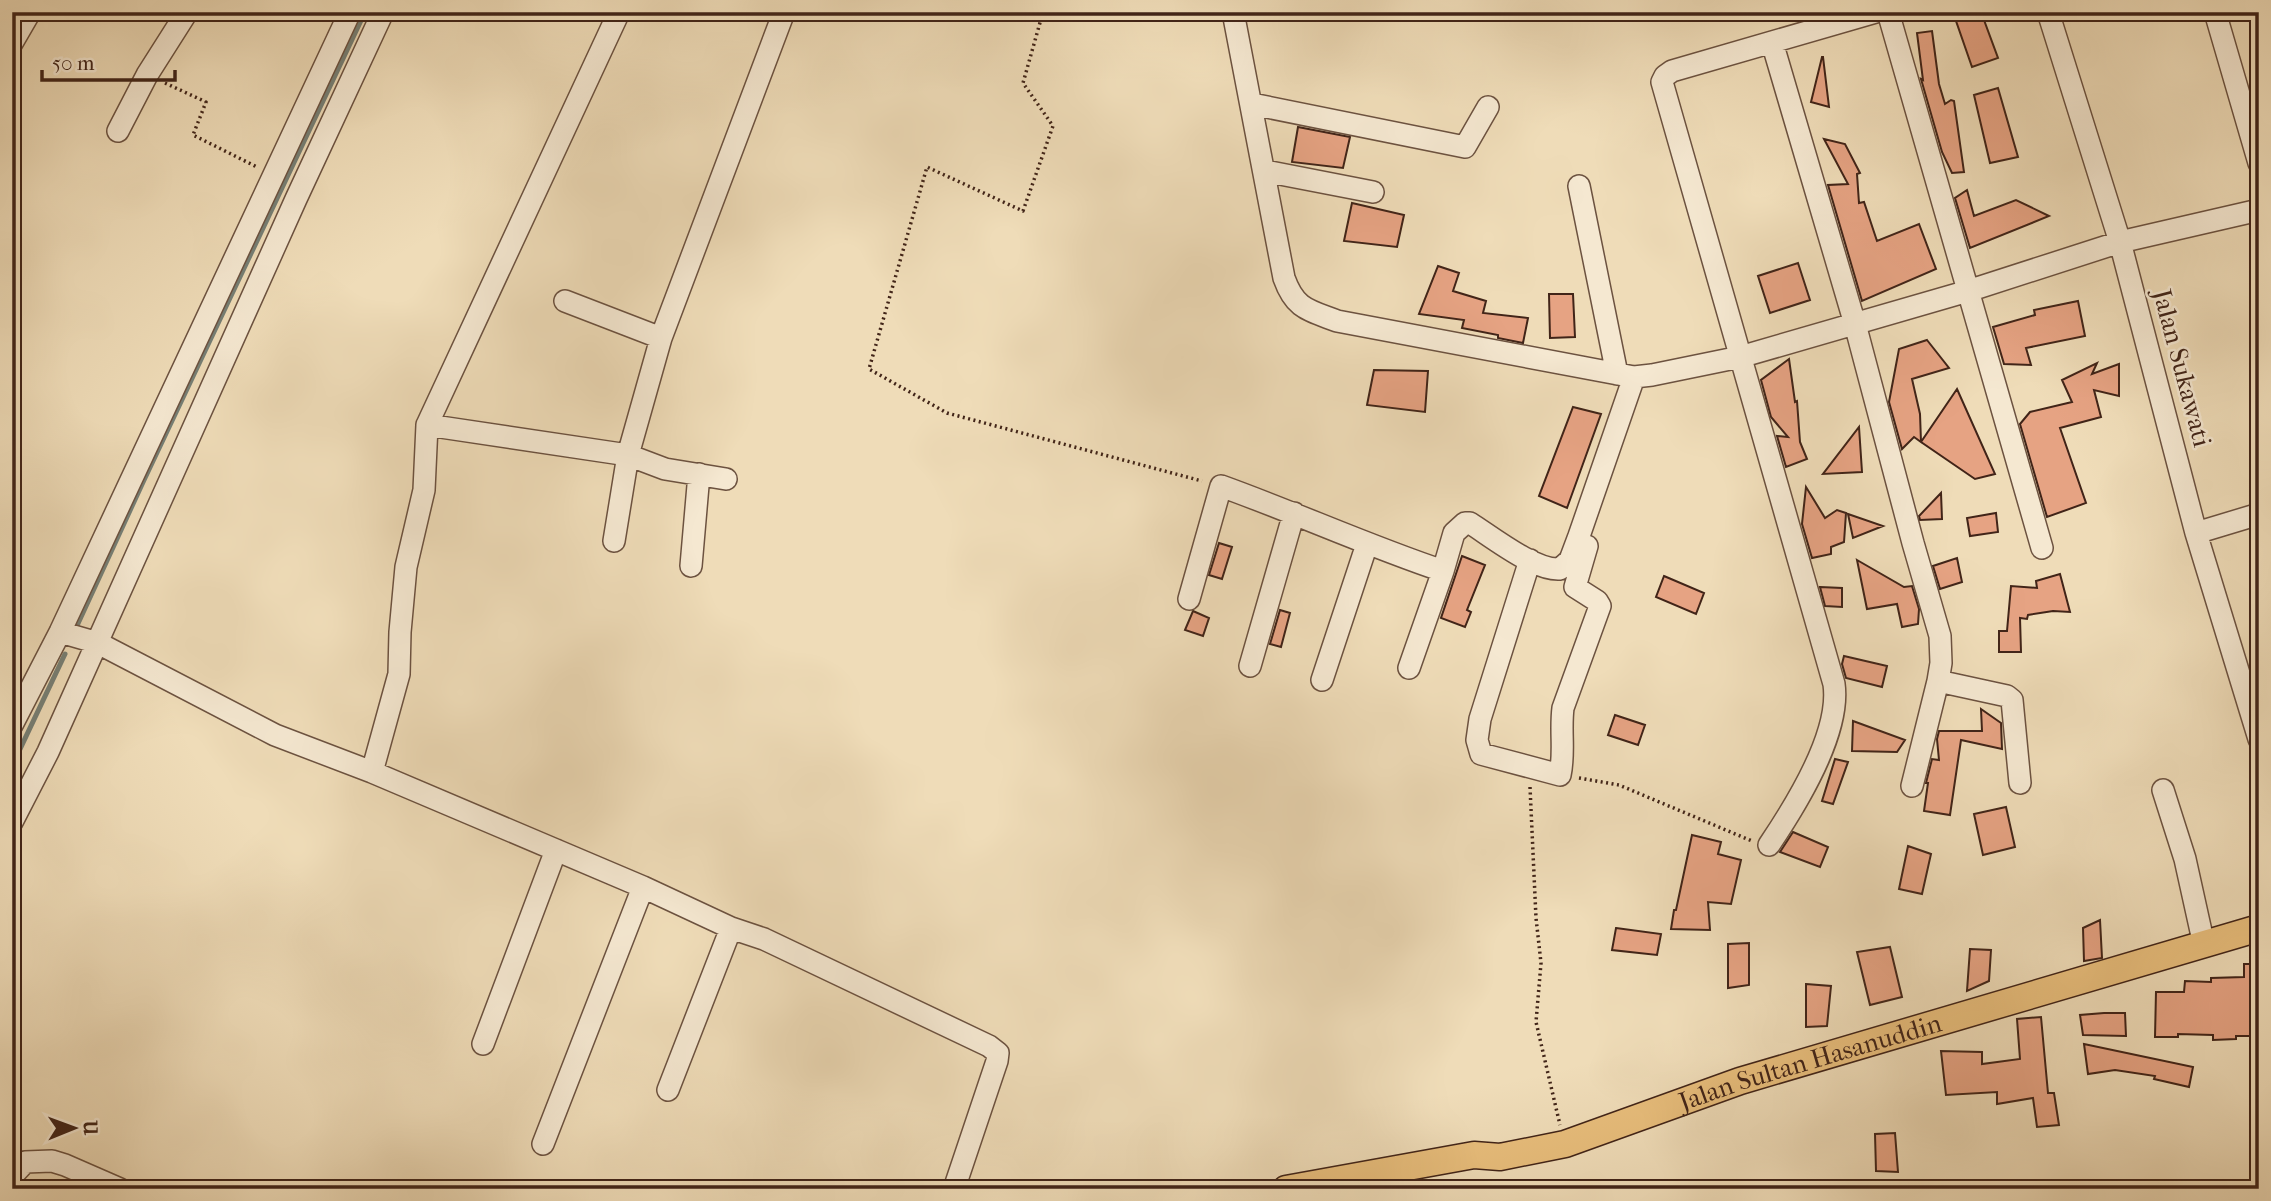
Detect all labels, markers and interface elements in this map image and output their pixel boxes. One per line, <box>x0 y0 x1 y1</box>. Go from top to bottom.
scale bar <box>42 38 175 82</box>
text: 50 m <box>52 51 95 75</box>
street label: Jalan Sukawati <box>2146 284 2218 451</box>
street label: Jalan Sultan Hasanuddin <box>1673 1007 1945 1118</box>
north arrow <box>38 1092 108 1162</box>
text: U <box>79 1119 101 1136</box>

